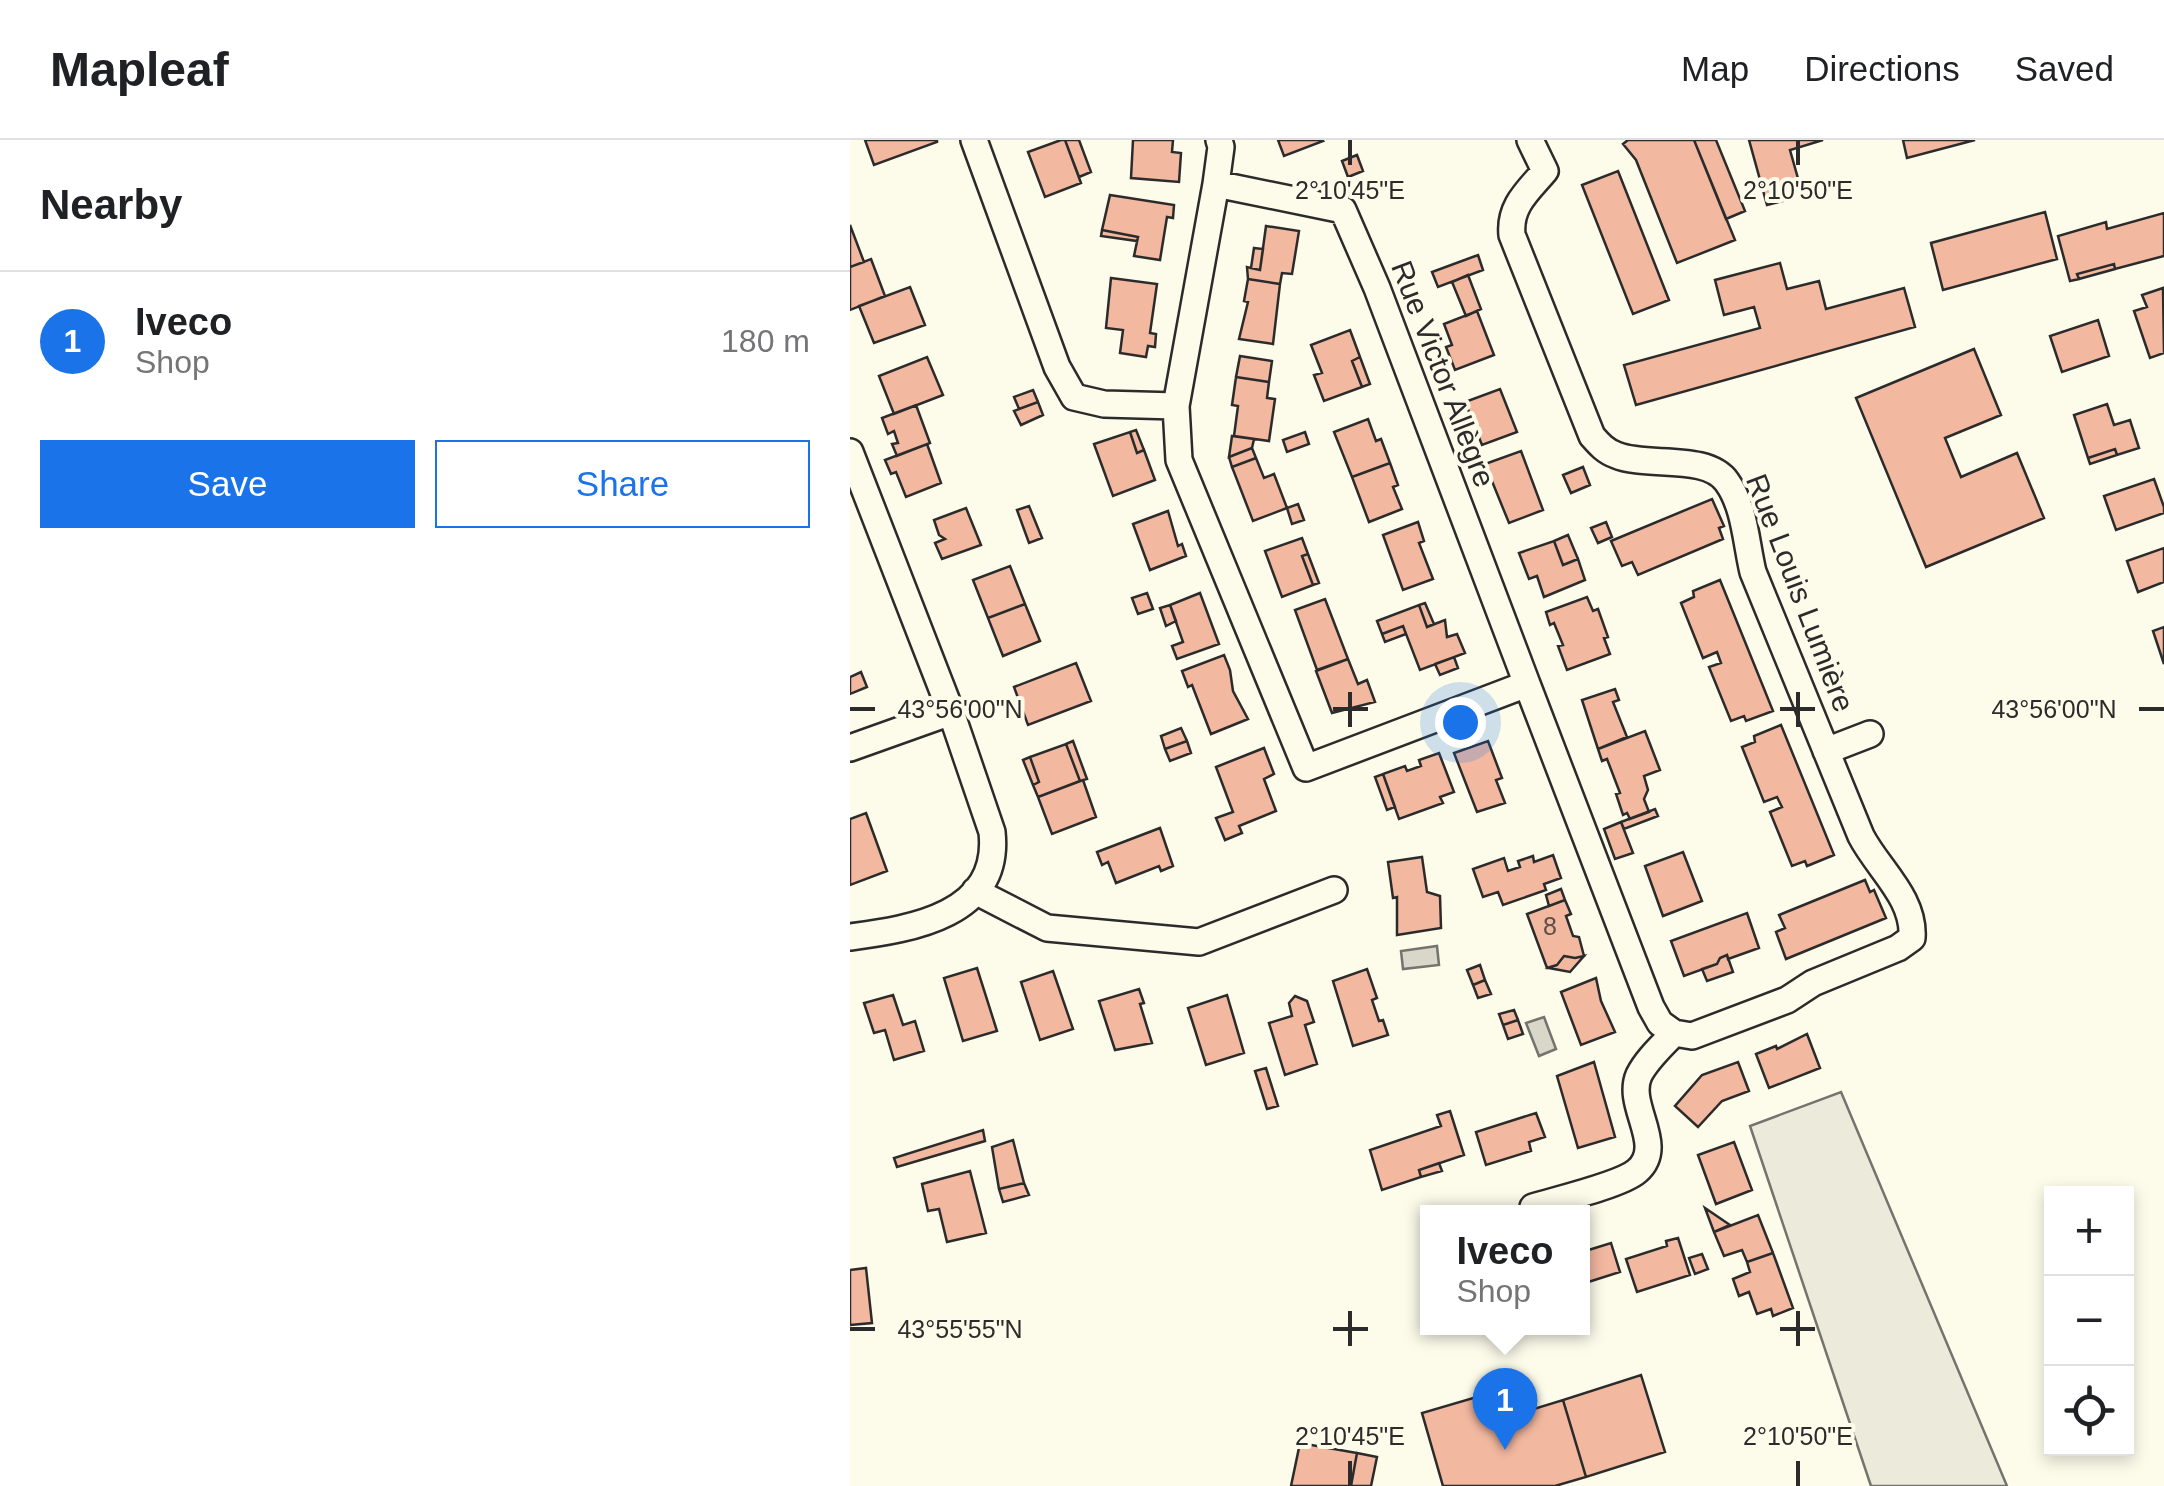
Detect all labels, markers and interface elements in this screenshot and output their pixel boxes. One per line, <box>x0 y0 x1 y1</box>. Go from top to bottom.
text: Mapleaf <box>50 43 229 96</box>
text: Map <box>1681 49 1749 88</box>
text: Directions <box>1804 49 1960 88</box>
text: Saved <box>2015 49 2114 88</box>
text: 2°10'45"E <box>1295 176 1405 204</box>
text: 2°10'50"E <box>1743 176 1853 204</box>
text: Nearby <box>40 181 182 228</box>
street label: Rue Victor Allègre <box>1385 256 1502 492</box>
text: Iveco <box>135 301 232 343</box>
text: 1 <box>64 323 81 359</box>
text: 180 m <box>721 323 810 359</box>
text: Shop <box>135 344 210 380</box>
button: Save <box>40 440 415 528</box>
button: Share <box>435 440 810 528</box>
street label: Rue Louis Lumière <box>1740 469 1861 716</box>
text: 43°56'00"N <box>897 695 1023 723</box>
text: 43°56'00"N <box>1991 695 2117 723</box>
your location <box>1435 697 1486 748</box>
house number: 8 <box>1543 912 1557 940</box>
map controls <box>2044 1186 2134 1456</box>
button: + <box>2044 1186 2134 1276</box>
popup <box>1420 1205 1590 1335</box>
text: Iveco <box>1456 1230 1554 1272</box>
text: Shop <box>1456 1273 1531 1309</box>
button: − <box>2044 1276 2134 1366</box>
text: 43°55'55"N <box>897 1315 1023 1343</box>
button: locate <box>2044 1366 2134 1456</box>
pin: 1 <box>1472 1368 1538 1450</box>
text: 2°10'45"E <box>1295 1422 1405 1450</box>
text: 2°10'50"E <box>1743 1422 1853 1450</box>

